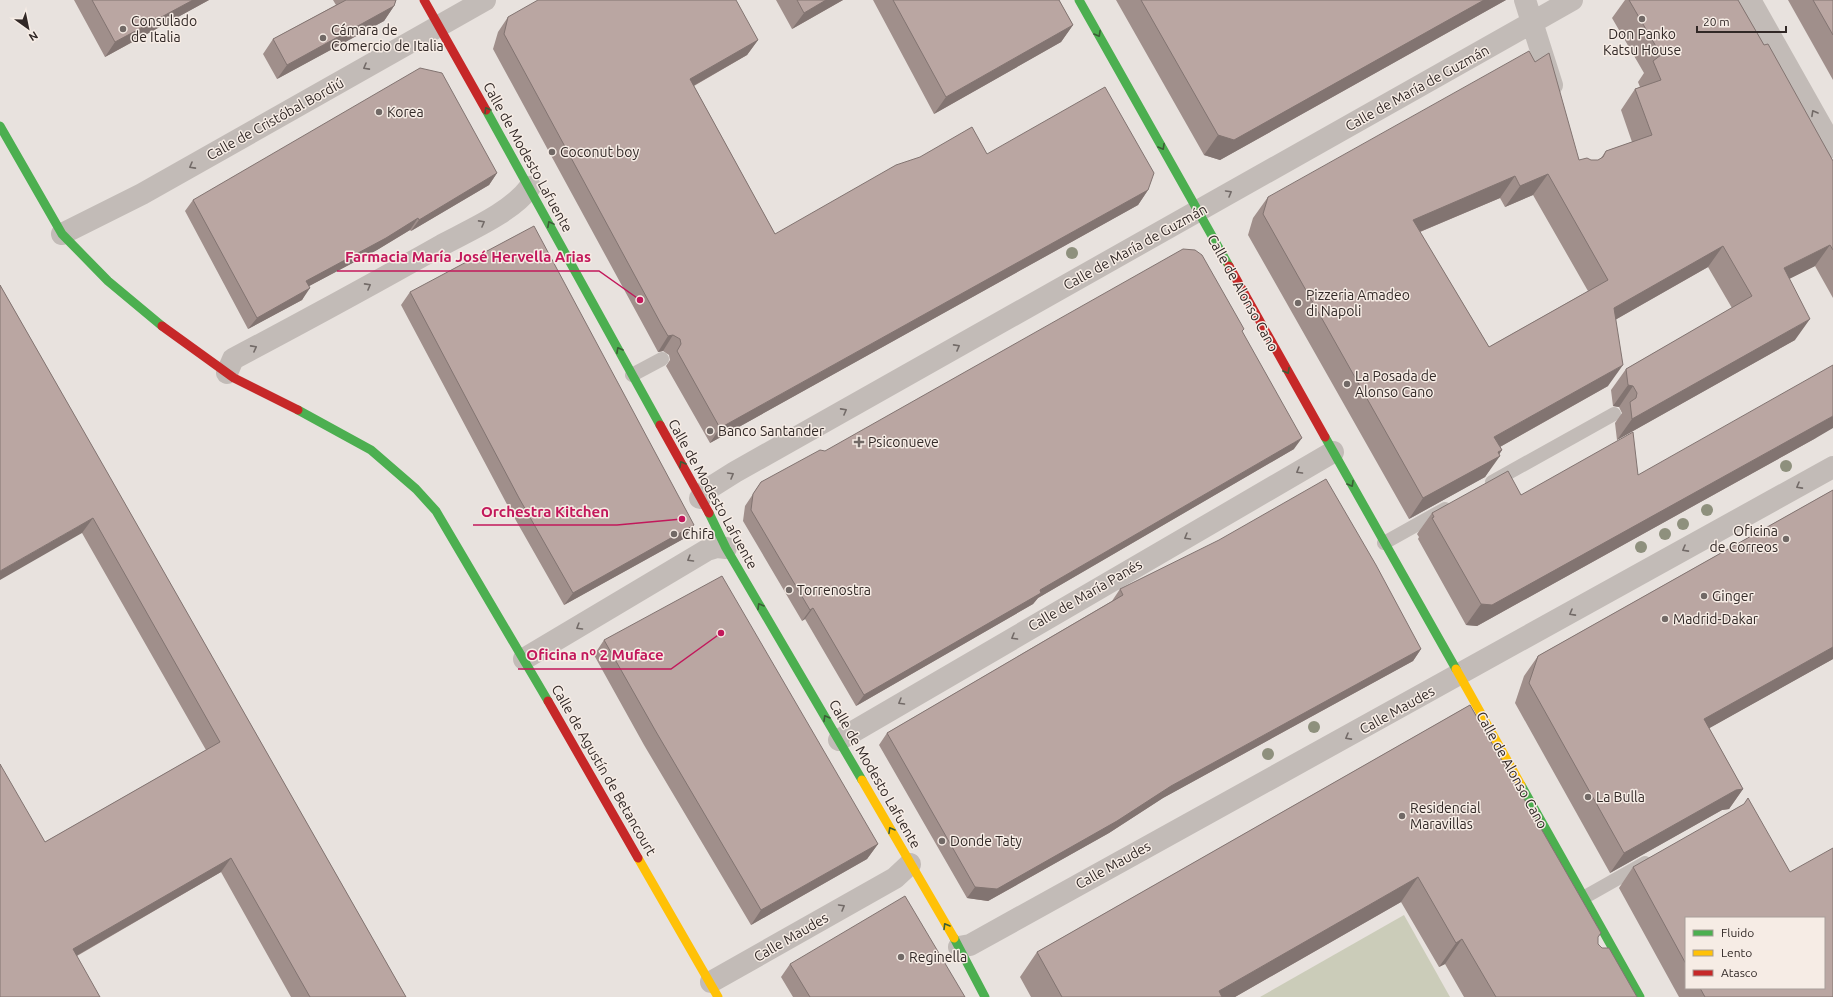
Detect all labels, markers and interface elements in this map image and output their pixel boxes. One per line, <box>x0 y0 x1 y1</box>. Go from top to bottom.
north arrow <box>8 8 48 48</box>
scale bar <box>1697 8 1786 34</box>
place label: Consulado de Italia <box>131 13 197 45</box>
marker: Don Panko Katsu House <box>1637 14 1647 24</box>
text: 20 m <box>1703 15 1730 28</box>
place label: Cámara de Comercio de Italia <box>331 22 444 54</box>
marker: Consulado de Italia <box>118 24 128 34</box>
place label: Don Panko Katsu House <box>1603 26 1681 58</box>
text: N <box>27 29 40 44</box>
one-way arrow <box>1094 30 1101 37</box>
marker: Cámara de Comercio de Italia <box>318 33 328 43</box>
street label: Calle de María de Guzmán <box>1342 42 1492 134</box>
one-way arrow <box>363 63 370 70</box>
street label: Calle de Cristóbal Bordiú <box>204 75 346 163</box>
street label: Calle de Modesto Lafuente <box>480 79 576 235</box>
place label: Korea <box>387 104 424 120</box>
marker: Korea <box>374 107 384 117</box>
one-way arrow <box>484 107 491 114</box>
one-way arrow <box>1811 110 1818 117</box>
one-way arrow <box>1157 143 1164 151</box>
place label: Coconut boy <box>560 144 639 160</box>
marker: Coconut boy <box>547 147 557 157</box>
one-way arrow <box>189 161 196 168</box>
one-way arrow <box>1225 191 1232 198</box>
street label: Calle de María de Guzmán <box>1060 201 1210 293</box>
one-way arrow <box>478 220 485 227</box>
one-way arrow <box>547 221 555 228</box>
street label: Calle de Alonso Cano <box>1204 232 1282 354</box>
callout: Farmacia María José Hervella Arias <box>337 244 599 271</box>
text: Farmacia María José Hervella Arias <box>345 248 591 265</box>
one-way arrow <box>364 284 371 291</box>
place label: Pizzeria Amadeo di Napoli <box>1306 287 1410 319</box>
marker: Pizzeria Amadeo di Napoli <box>1293 298 1303 308</box>
one-way arrow <box>953 344 961 351</box>
one-way arrow <box>250 345 257 353</box>
one-way arrow <box>616 347 623 355</box>
one-way arrow <box>1282 367 1289 374</box>
place label: La Posada de Alonso Cano <box>1355 368 1437 400</box>
marker: La Posada de Alonso Cano <box>1342 379 1352 389</box>
one-way arrow <box>840 408 847 415</box>
street label: Calle de Modesto Lafuente <box>665 416 761 572</box>
place label: Banco Santander <box>718 423 825 439</box>
marker: Banco Santander <box>705 426 715 436</box>
place label: Psiconueve <box>868 434 939 450</box>
marker: Psiconueve <box>853 436 865 448</box>
one-way arrow <box>679 461 686 468</box>
one-way arrow <box>1296 467 1303 474</box>
one-way arrow <box>727 472 734 479</box>
one-way arrow <box>1346 480 1353 487</box>
one-way arrow <box>1796 482 1803 489</box>
callout: Orchestra Kitchen <box>473 498 617 525</box>
text: Orchestra Kitchen <box>481 503 609 520</box>
place label: Oficina de Correos <box>1710 523 1778 555</box>
place label: Chifa <box>682 526 715 542</box>
marker: Chifa <box>669 529 679 539</box>
one-way arrow <box>1183 532 1191 539</box>
marker: Oficina de Correos <box>1781 534 1791 544</box>
one-way arrow <box>1682 545 1689 552</box>
one-way arrow <box>687 555 694 562</box>
street label: Calle de María Panés <box>1025 556 1145 634</box>
place label: Torrenostra <box>797 582 871 598</box>
marker: Torrenostra <box>784 585 794 595</box>
place label: Ginger <box>1712 588 1754 604</box>
marker: Ginger <box>1699 591 1709 601</box>
one-way arrow <box>757 603 764 610</box>
one-way arrow <box>1569 608 1576 615</box>
place label: Madrid-Dakar <box>1673 611 1759 627</box>
marker: Madrid-Dakar <box>1660 614 1670 624</box>
one-way arrow <box>576 622 583 630</box>
one-way arrow <box>1010 633 1018 640</box>
callout: Oficina nº 2 Muface <box>518 642 671 669</box>
text: Oficina nº 2 Muface <box>526 646 664 663</box>
street label: Calle de Agustín de Betancourt <box>548 682 660 859</box>
street label: Calle Maudes <box>1357 683 1437 737</box>
street label: Calle de Modesto Lafuente <box>826 697 924 851</box>
one-way arrow <box>898 698 905 705</box>
street label: Calle de Alonso Cano <box>1473 709 1551 831</box>
one-way arrow <box>823 714 830 722</box>
one-way arrow <box>1345 732 1352 739</box>
place label: La Bulla <box>1596 789 1645 805</box>
marker: La Bulla <box>1583 792 1593 802</box>
place label: Residencial Maravillas <box>1410 800 1481 832</box>
marker: Residencial Maravillas <box>1397 811 1407 821</box>
one-way arrow <box>888 827 895 834</box>
place label: Donde Taty <box>950 833 1022 849</box>
marker: Donde Taty <box>937 836 947 846</box>
street label: Calle Maudes <box>1073 838 1153 892</box>
one-way arrow <box>838 905 845 912</box>
street label: Calle Maudes <box>751 909 831 965</box>
legend <box>1685 917 1825 989</box>
one-way arrow <box>944 923 951 930</box>
text: Fluido <box>1721 926 1754 939</box>
text: Lento <box>1721 946 1752 959</box>
place label: Reginella <box>909 949 967 965</box>
marker: Reginella <box>896 952 906 962</box>
text: Atasco <box>1721 966 1757 979</box>

